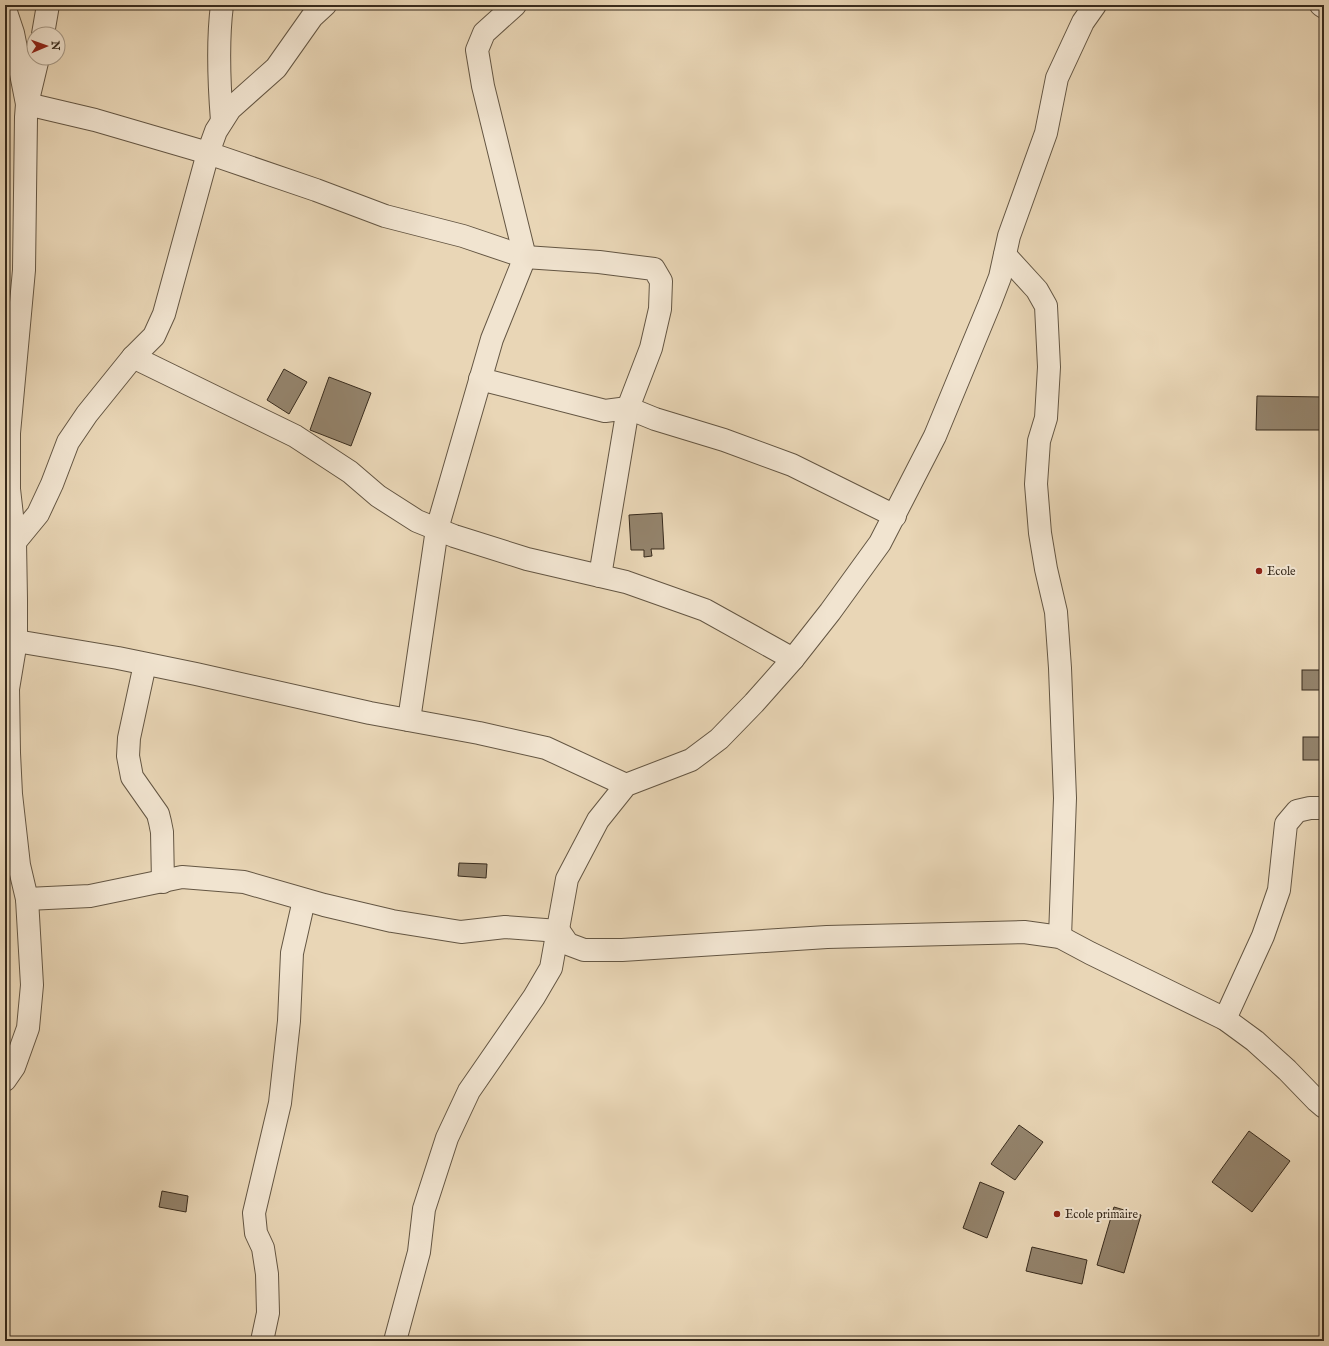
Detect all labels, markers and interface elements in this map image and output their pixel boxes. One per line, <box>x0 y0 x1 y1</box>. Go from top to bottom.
north arrow <box>26 26 66 66</box>
text: N <box>48 40 62 51</box>
place label: Ecole <box>1267 564 1296 579</box>
marker: Ecole <box>1254 566 1264 576</box>
place label: Ecole primaire <box>1065 1207 1138 1223</box>
marker: Ecole primaire <box>1052 1209 1062 1219</box>

